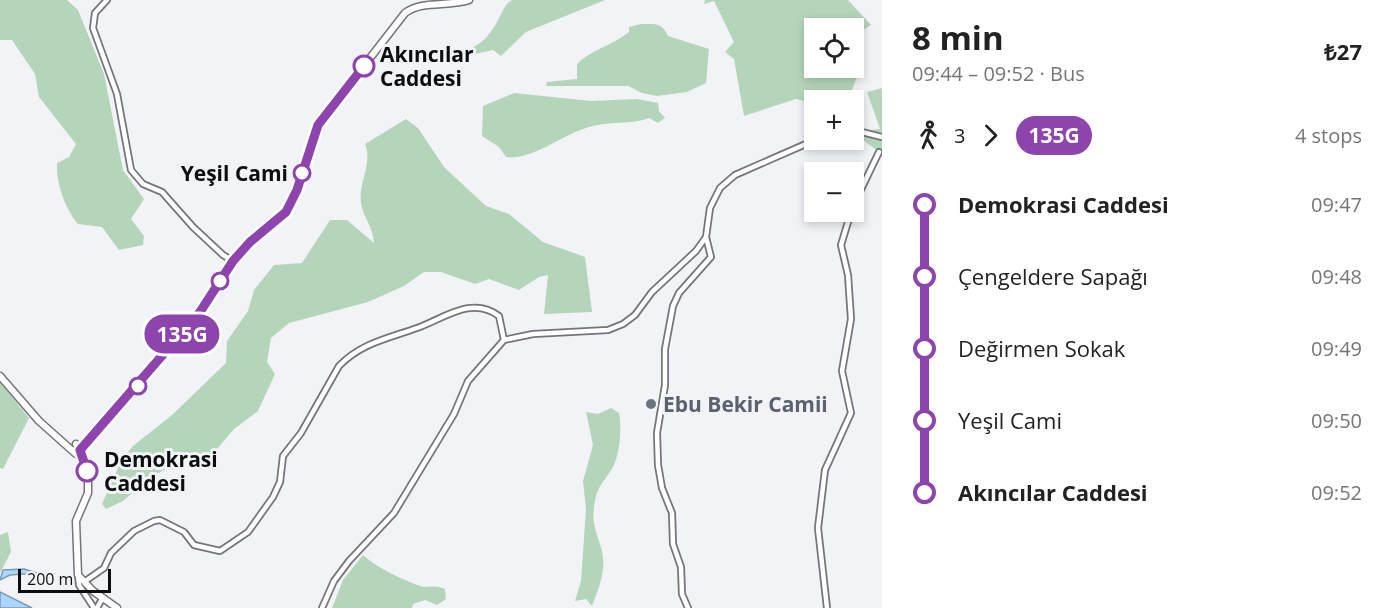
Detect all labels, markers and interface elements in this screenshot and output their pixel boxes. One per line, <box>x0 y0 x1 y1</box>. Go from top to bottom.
text: 8 min <box>912 15 1004 60</box>
map controls <box>804 18 864 222</box>
button: locate <box>804 18 864 78</box>
text: ₺27 <box>1324 36 1362 66</box>
place label: Akıncılar Caddesi <box>380 40 474 92</box>
marker: Akıncılar Caddesi <box>353 55 375 77</box>
text: 09:44 – 09:52 · Bus <box>912 60 1085 87</box>
button: + <box>804 90 864 150</box>
icon: walk <box>912 119 945 152</box>
icon: forward <box>974 119 1007 152</box>
text: 135G <box>1028 121 1080 149</box>
text: 3 <box>954 122 965 149</box>
text: 4 stops <box>1295 122 1362 149</box>
place label: Yeşil Cami <box>181 159 288 187</box>
button: − <box>804 162 864 222</box>
marker: Yeşil Cami <box>293 164 311 182</box>
text: Demokrasi Caddesi <box>958 189 1169 219</box>
text: 09:47 <box>1311 191 1362 218</box>
text: Çengeldere Sapağı <box>958 261 1148 291</box>
text: 09:48 <box>1311 263 1362 290</box>
unlabelled marker <box>211 272 229 290</box>
line badge: 135G <box>140 314 224 354</box>
text: 135G <box>156 320 208 348</box>
text: Değirmen Sokak <box>958 333 1125 363</box>
text: 09:49 <box>1311 335 1362 362</box>
unlabelled marker <box>129 377 147 395</box>
place label: Ebu Bekir Camii <box>663 390 828 418</box>
marker: Ebu Bekir Camii <box>644 397 658 411</box>
text: Yeşil Cami <box>958 405 1062 435</box>
text: 09:50 <box>1311 407 1362 434</box>
place label: Demokrasi Caddesi <box>104 445 218 497</box>
marker: Demokrasi Caddesi <box>76 460 98 482</box>
text: Akıncılar Caddesi <box>958 477 1148 507</box>
text: 09:52 <box>1311 479 1362 506</box>
scale bar <box>18 566 111 594</box>
text: 200 m <box>27 568 73 590</box>

